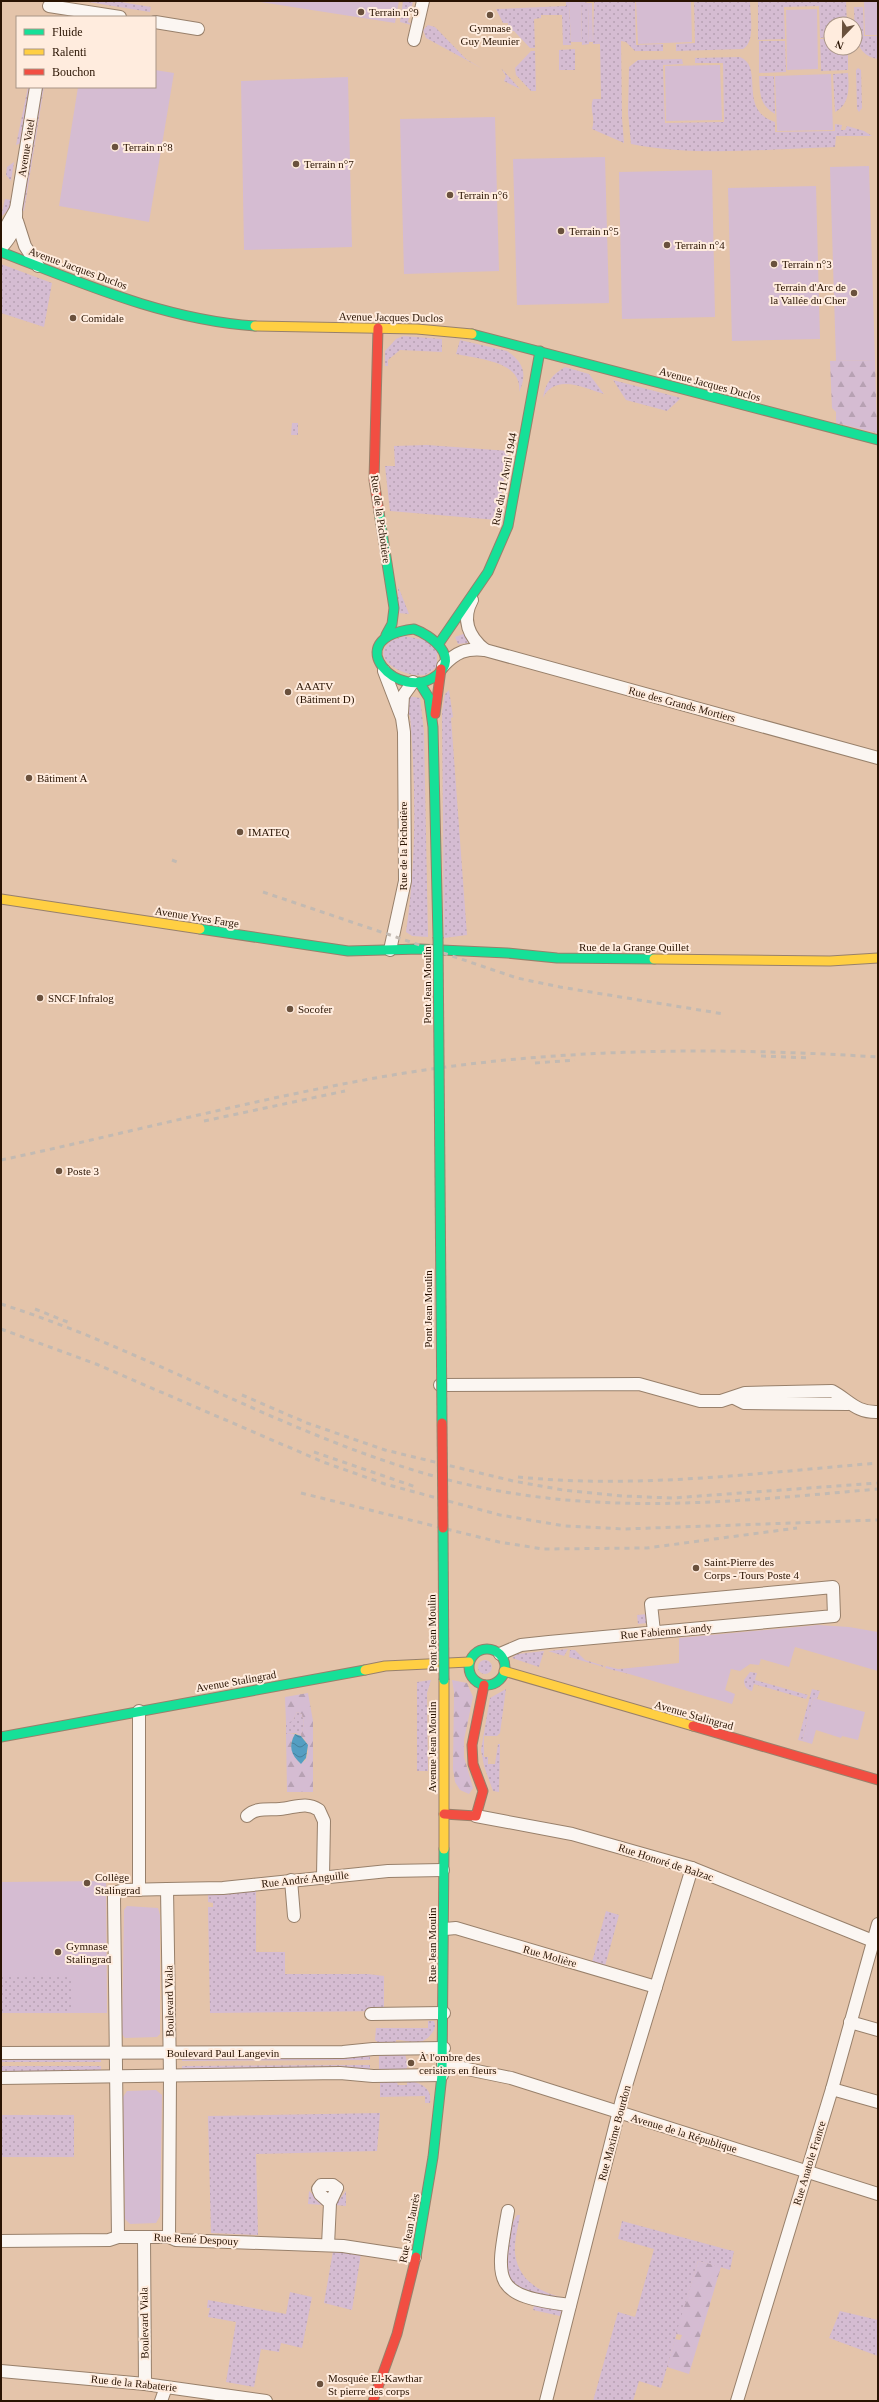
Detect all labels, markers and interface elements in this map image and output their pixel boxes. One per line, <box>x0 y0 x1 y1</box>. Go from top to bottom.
place label: Terrain n°9 <box>369 6 419 18</box>
marker: Terrain n°9 <box>356 7 366 17</box>
marker: Gymnase Guy Meunier <box>485 10 495 20</box>
legend <box>16 16 156 88</box>
north arrow <box>823 16 863 56</box>
place label: Gymnase Guy Meunier <box>461 22 520 47</box>
text: Fluide <box>52 25 83 39</box>
text: N <box>833 38 845 52</box>
text: Ralenti <box>52 45 87 59</box>
text: Bouchon <box>52 65 95 79</box>
street label: Avenue Vatel <box>15 118 37 178</box>
place label: Terrain n°8 <box>123 141 173 153</box>
marker: Terrain n°8 <box>110 142 120 152</box>
place label: Terrain n°7 <box>304 158 354 170</box>
marker: Terrain n°7 <box>291 159 301 169</box>
place label: Terrain n°6 <box>458 189 508 201</box>
marker: Terrain n°6 <box>445 190 455 200</box>
place label: Terrain n°5 <box>569 225 619 237</box>
marker: Terrain n°5 <box>556 226 566 236</box>
place label: Terrain n°4 <box>675 239 725 251</box>
marker: Terrain n°4 <box>662 240 672 250</box>
street label: Avenue Jacques Duclos <box>27 245 129 291</box>
place label: Terrain n°3 <box>782 258 832 270</box>
marker: Terrain n°3 <box>769 259 779 269</box>
place label: Terrain d'Arc de la Vallée du Cher <box>770 281 846 306</box>
marker: Terrain d'Arc de la Vallée du Cher <box>849 288 859 298</box>
street label: Avenue Jacques Duclos <box>339 310 443 324</box>
place label: Comidale <box>81 312 124 324</box>
marker: Comidale <box>68 313 78 323</box>
street label: Avenue Jacques Duclos <box>658 365 762 403</box>
street label: Rue du 11 Avril 1944 <box>489 431 519 526</box>
street label: Rue de la Pichotière <box>369 474 393 564</box>
place label: AAATV (Bâtiment D) <box>296 680 355 706</box>
street label: Rue des Grands Mortiers <box>627 684 737 724</box>
marker: AAATV (Bâtiment D) <box>283 687 293 697</box>
place label: Bâtiment A <box>37 772 87 784</box>
marker: Bâtiment A <box>24 773 34 783</box>
street label: Rue de la Pichotière <box>397 801 409 890</box>
place label: IMATEQ <box>248 826 290 838</box>
marker: IMATEQ <box>235 827 245 837</box>
street label: Avenue Yves Farge <box>154 904 240 930</box>
street label: Rue de la Grange Quillet <box>579 941 689 953</box>
street label: Pont Jean Moulin <box>421 946 433 1024</box>
place label: SNCF Infralog <box>48 992 114 1004</box>
marker: SNCF Infralog <box>35 993 45 1003</box>
place label: Socofer <box>298 1003 333 1015</box>
marker: Socofer <box>285 1004 295 1014</box>
place label: Poste 3 <box>67 1165 100 1177</box>
marker: Poste 3 <box>54 1166 64 1176</box>
street label: Pont Jean Moulin <box>422 1270 434 1348</box>
place label: Saint-Pierre des Corps - Tours Poste 4 <box>704 1556 799 1581</box>
marker: Saint-Pierre des Corps - Tours Poste 4 <box>691 1563 701 1573</box>
street label: Pont Jean Moulin <box>425 1594 439 1672</box>
street label: Rue Fabienne Landy <box>620 1621 713 1641</box>
street label: Avenue Stalingrad <box>195 1668 278 1694</box>
street label: Avenue Stalingrad <box>653 1698 735 1732</box>
street label: Avenue Jean Moulin <box>426 1701 438 1792</box>
street label: Rue Honoré de Balzac <box>617 1841 715 1883</box>
street label: Rue André Anguille <box>261 1868 349 1890</box>
place label: Collège Stalingrad <box>95 1871 141 1896</box>
marker: Collège Stalingrad <box>82 1878 92 1888</box>
street label: Rue Jean Moulin <box>426 1907 438 1983</box>
place label: Gymnase Stalingrad <box>66 1940 112 1965</box>
street label: Rue Molière <box>522 1943 578 1969</box>
marker: Gymnase Stalingrad <box>53 1947 63 1957</box>
street label: Boulevard Viala <box>162 1965 176 2037</box>
street label: Boulevard Paul Langevin <box>167 2047 280 2059</box>
place label: À l'ombre des cerisiers en fleurs <box>419 2051 497 2076</box>
marker: À l'ombre des cerisiers en fleurs <box>406 2058 416 2068</box>
street label: Rue Maxime Bourdon <box>595 2083 633 2182</box>
street label: Avenue de la République <box>629 2111 739 2155</box>
street label: Rue Anatole France <box>790 2119 828 2207</box>
street label: Rue Jean Jaurès <box>396 2192 422 2264</box>
street label: Rue René Despouy <box>153 2231 239 2247</box>
street label: Boulevard Viala <box>137 2287 151 2359</box>
place label: Mosquée El-Kawthar St pierre des corps <box>328 2372 423 2397</box>
street label: Rue de la Rabaterie <box>90 2373 178 2393</box>
marker: Mosquée El-Kawthar St pierre des corps <box>315 2379 325 2389</box>

